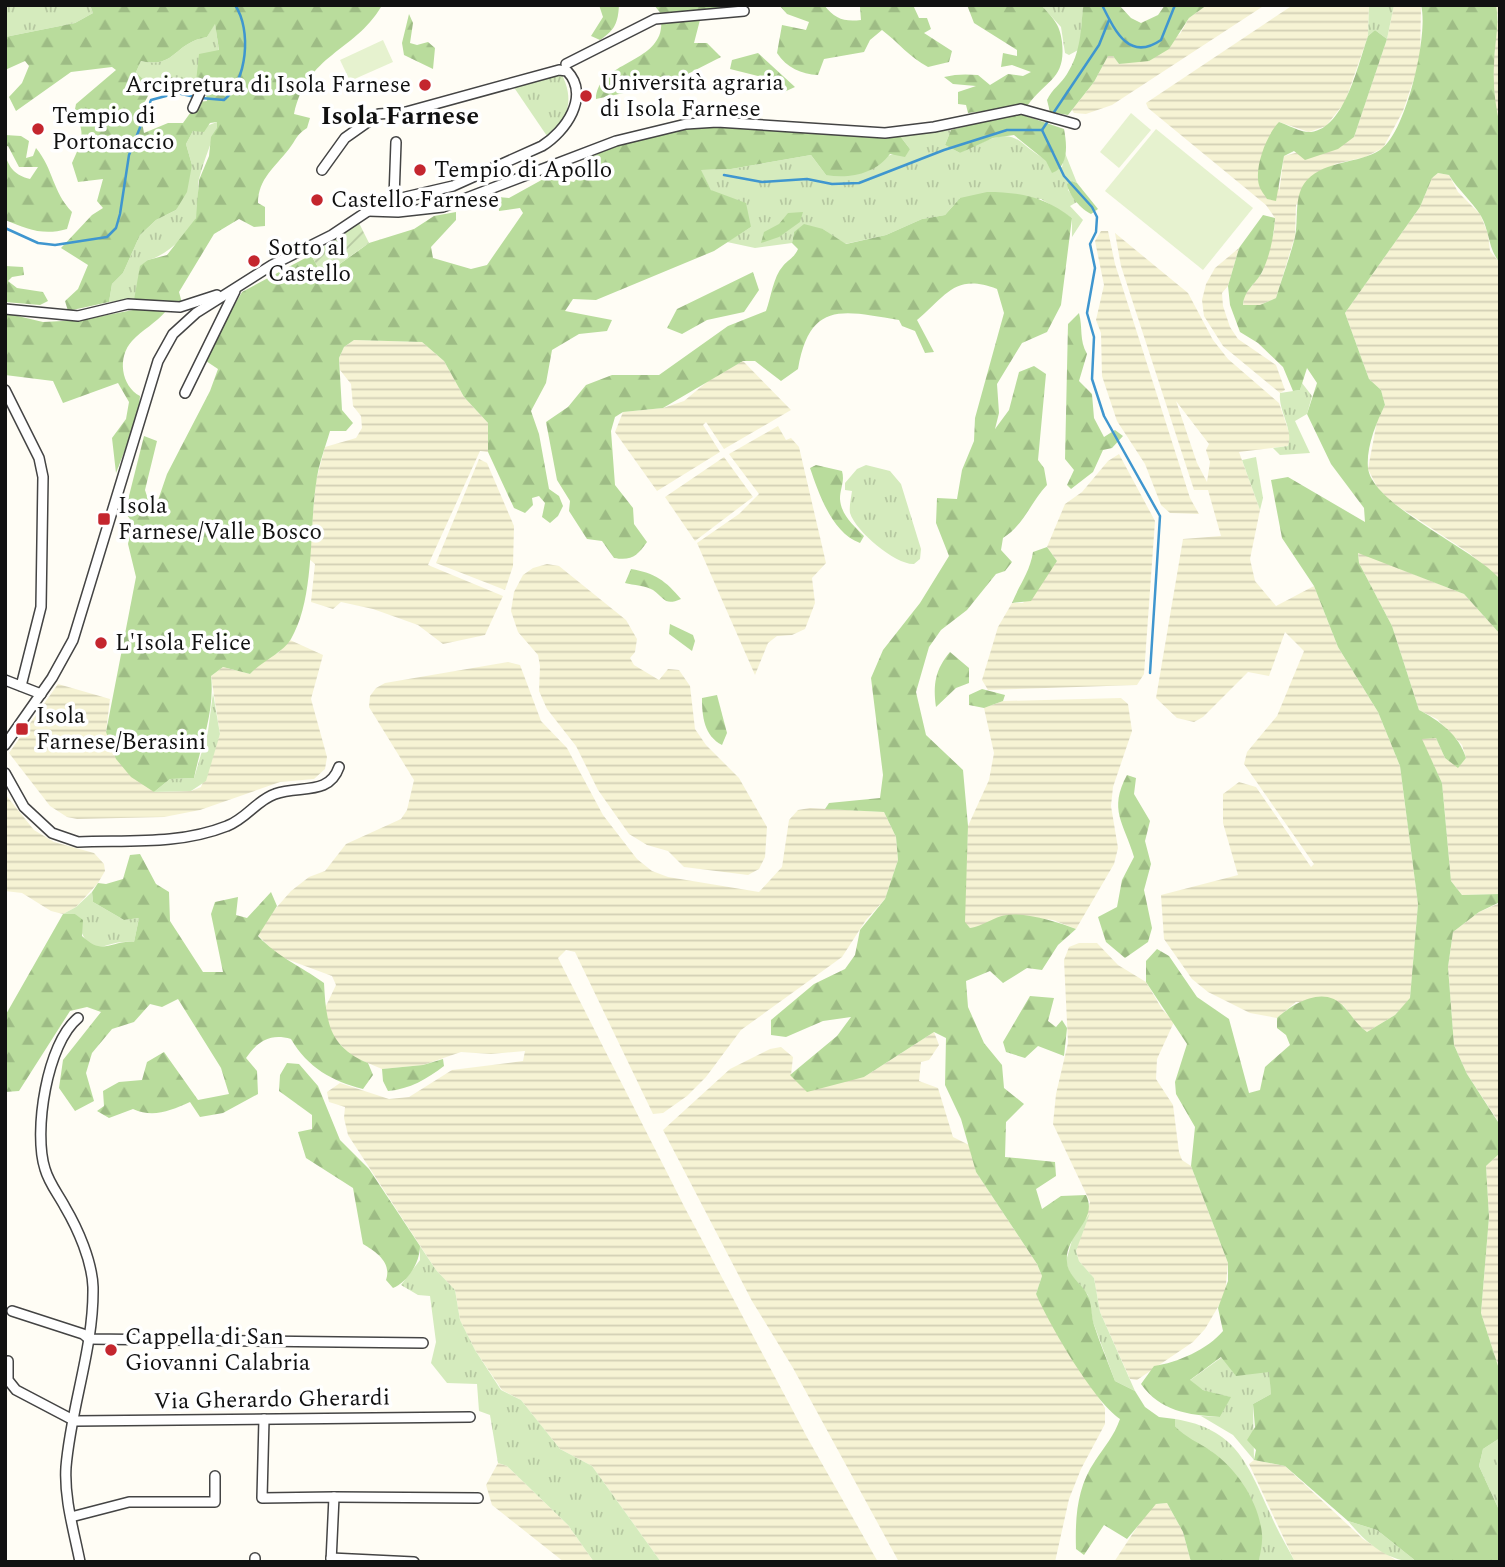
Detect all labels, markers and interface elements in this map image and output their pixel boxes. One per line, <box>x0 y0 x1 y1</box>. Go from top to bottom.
place label: Università agraria di Isola Farnese <box>600 66 784 127</box>
place label: Arcipretura di Isola Farnese <box>125 68 411 103</box>
marker: Arcipretura di Isola Farnese <box>417 77 433 93</box>
marker: Università agraria di Isola Farnese <box>578 88 594 104</box>
district label: Isola Farnese <box>321 96 479 136</box>
place label: Tempio di Portonaccio <box>52 99 175 160</box>
marker: Tempio di Portonaccio <box>30 121 46 137</box>
place label: Tempio di Apollo <box>434 153 612 188</box>
marker: Tempio di Apollo <box>412 162 428 178</box>
place label: Castello Farnese <box>331 183 499 218</box>
marker: Castello Farnese <box>309 192 325 208</box>
place label: Sotto al Castello <box>268 231 351 292</box>
marker: Sotto al Castello <box>246 253 262 269</box>
place label: Isola Farnese/Valle Bosco <box>118 489 322 550</box>
marker: Isola Farnese/Valle Bosco <box>96 511 112 527</box>
place label: L'Isola Felice <box>115 626 251 661</box>
marker: L'Isola Felice <box>93 635 109 651</box>
place label: Isola Farnese/Berasini <box>36 699 206 760</box>
marker: Isola Farnese/Berasini <box>14 721 30 737</box>
place label: Cappella di San Giovanni Calabria <box>125 1320 310 1381</box>
marker: Cappella di San Giovanni Calabria <box>103 1342 119 1358</box>
street label: Via Gherardo Gherardi <box>154 1380 390 1420</box>

